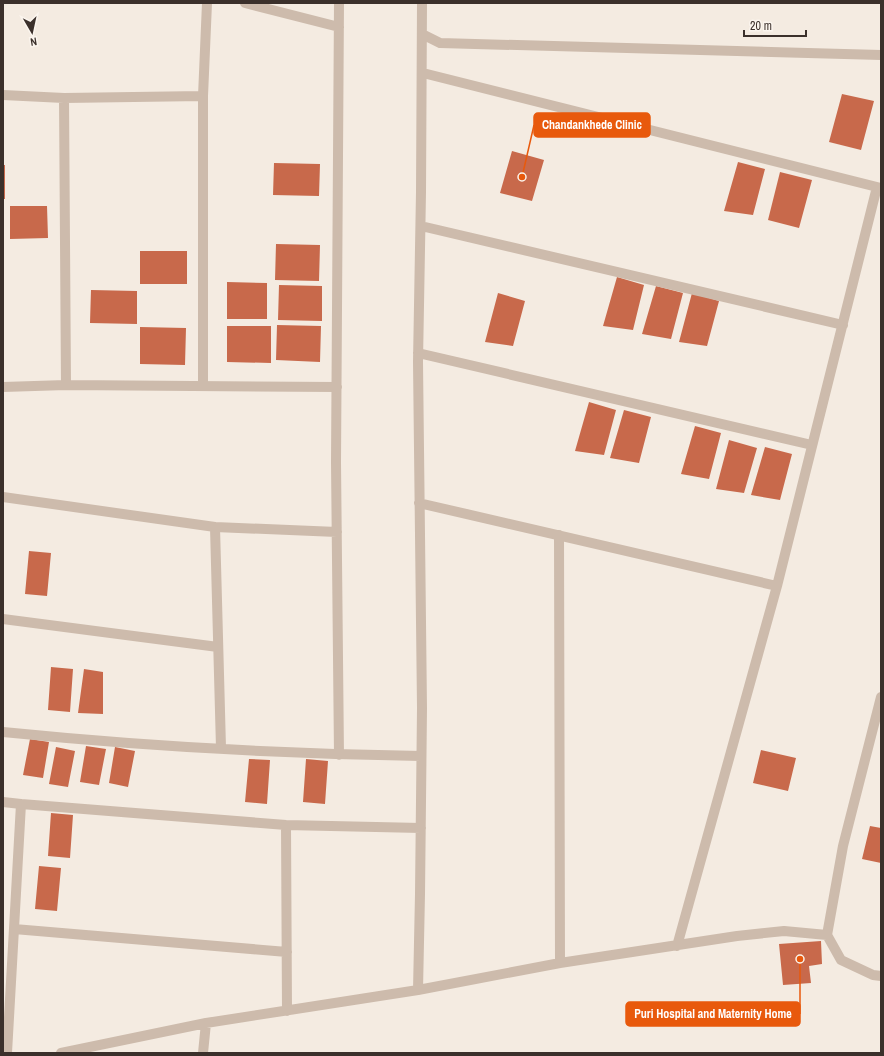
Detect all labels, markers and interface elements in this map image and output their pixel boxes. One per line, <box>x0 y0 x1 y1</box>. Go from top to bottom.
north arrow <box>12 12 52 52</box>
scale bar <box>744 12 806 38</box>
text: 20 m <box>750 18 772 34</box>
text: N <box>29 34 38 49</box>
callout: Chandankhede Clinic <box>534 113 650 137</box>
text: Chandankhede Clinic <box>542 117 643 133</box>
callout: Puri Hospital and Maternity Home <box>626 1002 800 1026</box>
text: Puri Hospital and Maternity Home <box>634 1006 792 1022</box>

